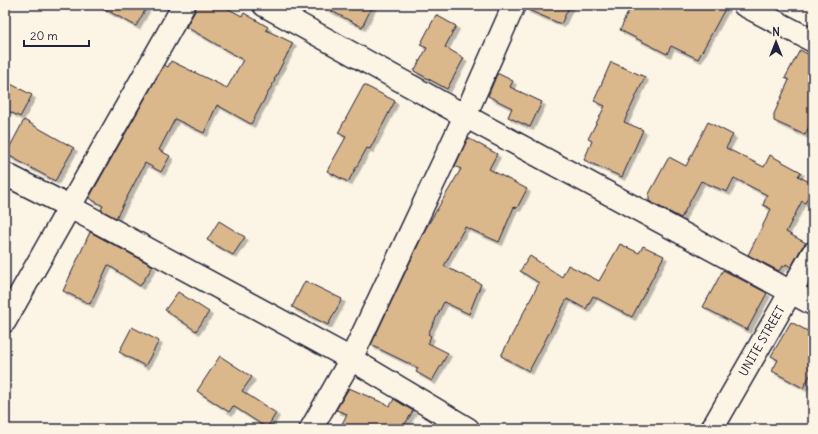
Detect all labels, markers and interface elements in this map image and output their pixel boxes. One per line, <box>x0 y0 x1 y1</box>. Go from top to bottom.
scale bar <box>24 22 89 48</box>
north arrow <box>756 22 796 62</box>
text: N <box>772 25 780 39</box>
text: 20 m <box>30 28 58 43</box>
street label: UNITE STREET <box>735 303 788 379</box>

